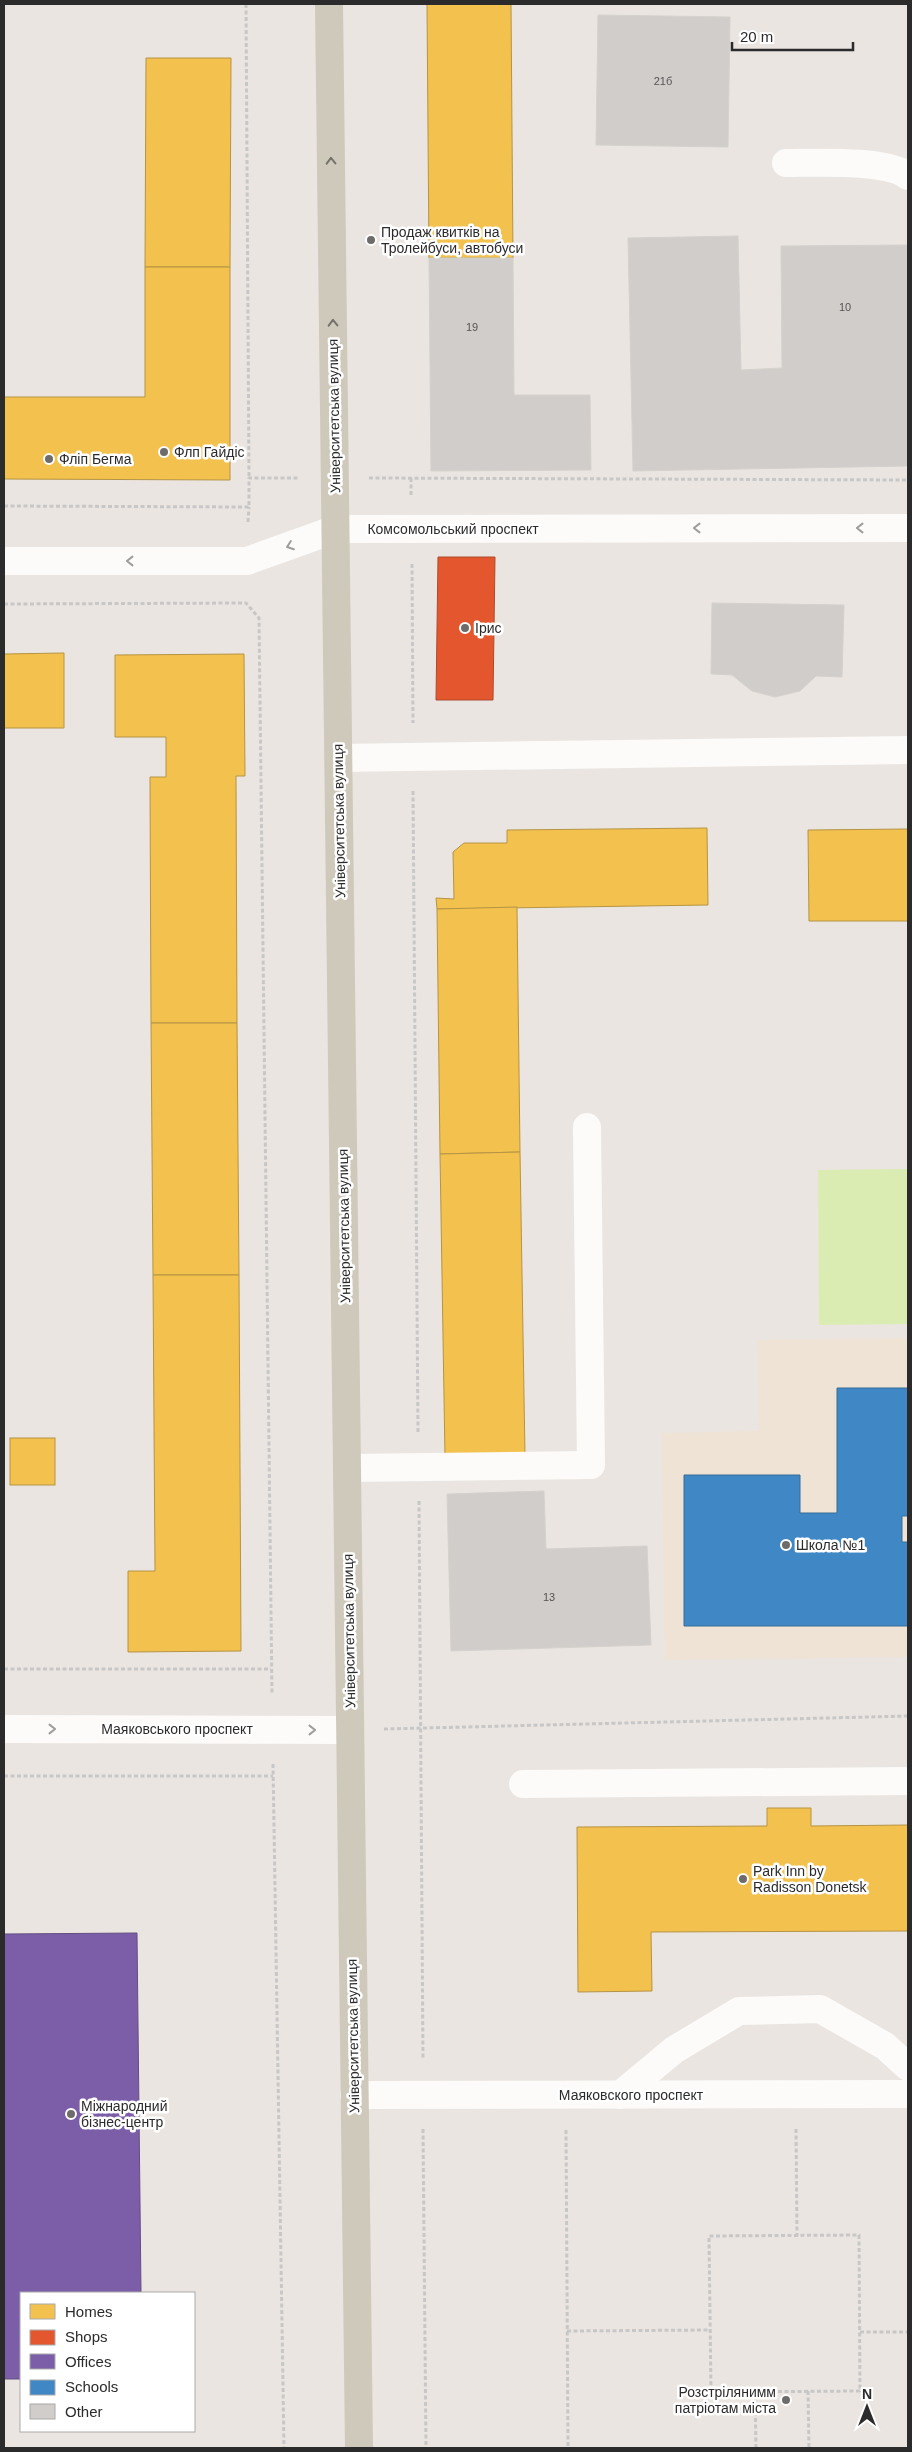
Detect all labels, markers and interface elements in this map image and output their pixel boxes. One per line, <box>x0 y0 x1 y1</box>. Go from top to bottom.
scale bar <box>732 20 853 52</box>
text: 20 m <box>740 28 773 45</box>
house number: 21б <box>654 75 672 87</box>
one-way arrow <box>326 156 336 164</box>
place label: Продаж квитків на Тролейбуси, автобуси <box>381 224 523 256</box>
marker: Продаж квитків на Тролейбуси, автобуси <box>365 234 377 246</box>
house number: 10 <box>839 301 851 313</box>
one-way arrow <box>328 319 338 326</box>
house number: 19 <box>466 321 478 333</box>
street label: Університетська вулиця <box>325 339 343 493</box>
place label: Флп Гайдіс <box>174 444 245 460</box>
marker: Флп Гайдіс <box>158 446 170 458</box>
place label: Фліп Бегма <box>59 451 132 467</box>
marker: Фліп Бегма <box>43 453 55 465</box>
street label: Комсомольський проспект <box>367 521 539 537</box>
one-way arrow <box>693 523 700 533</box>
one-way arrow <box>855 523 863 533</box>
one-way arrow <box>286 540 295 550</box>
one-way arrow <box>126 556 134 566</box>
place label: Ірис <box>475 620 502 636</box>
marker: Ірис <box>459 622 471 634</box>
street label: Університетська вулиця <box>330 744 348 898</box>
street label: Університетська вулиця <box>335 1149 353 1303</box>
place label: Школа №1 <box>796 1537 865 1553</box>
marker: Школа №1 <box>780 1539 792 1551</box>
street label: Університетська вулиця <box>340 1554 358 1708</box>
house number: 13 <box>543 1591 555 1603</box>
street label: Маяковського проспект <box>101 1721 253 1737</box>
one-way arrow <box>49 1724 57 1734</box>
one-way arrow <box>308 1725 316 1735</box>
place label: Park Inn by Radisson Donetsk <box>753 1863 868 1895</box>
marker: Park Inn by Radisson Donetsk <box>737 1873 749 1885</box>
street label: Університетська вулиця <box>344 1959 362 2113</box>
street label: Маяковского проспект <box>559 2087 704 2103</box>
place label: Міжнародний бізнес-центр <box>81 2098 167 2130</box>
marker: Міжнародний бізнес-центр <box>65 2108 77 2120</box>
legend <box>20 2292 195 2432</box>
text: Homes <box>65 2303 113 2320</box>
text: Shops <box>65 2328 108 2345</box>
text: Offices <box>65 2353 111 2370</box>
text: Schools <box>65 2378 118 2395</box>
north arrow <box>842 2382 892 2432</box>
place label: Розстрілянимм патріотам міста <box>675 2384 776 2416</box>
text: N <box>862 2386 872 2402</box>
marker: Розстрілянимм патріотам міста <box>780 2394 792 2406</box>
text: Other <box>65 2403 103 2420</box>

